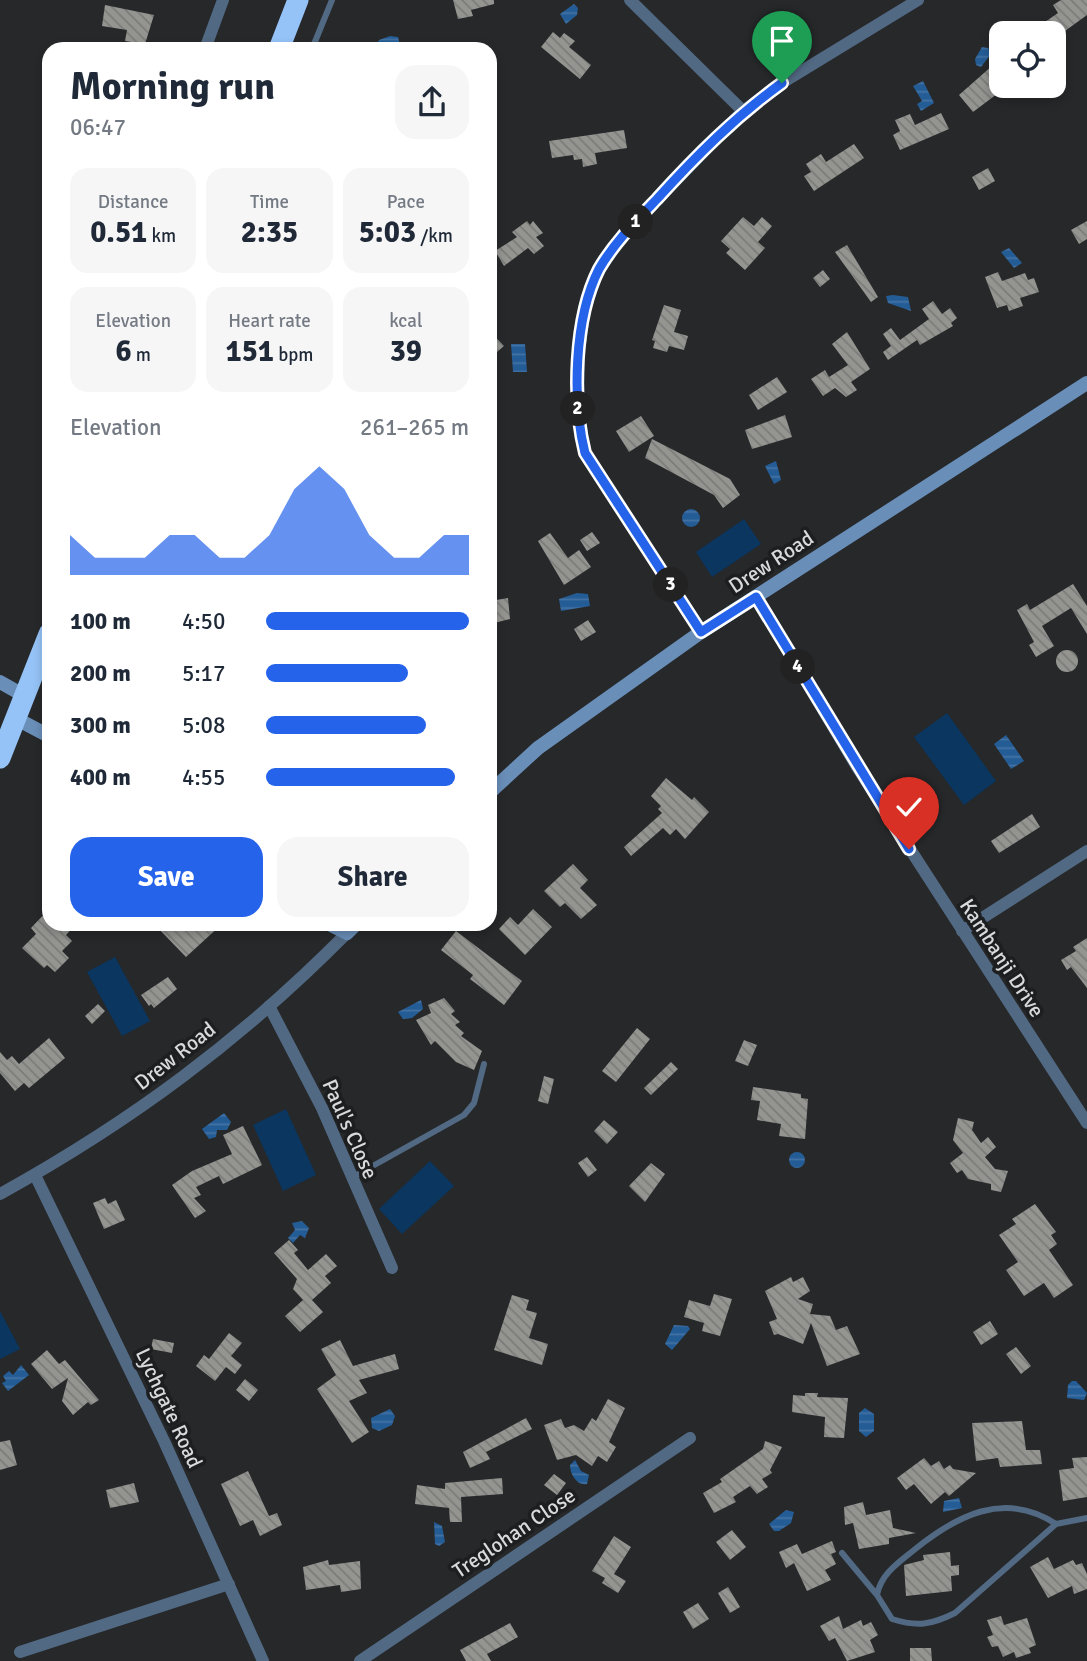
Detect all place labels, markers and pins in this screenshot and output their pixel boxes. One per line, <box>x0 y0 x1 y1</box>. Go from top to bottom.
pin <box>752 11 812 83</box>
pin: 1 <box>618 204 654 240</box>
pin: 2 <box>560 392 596 426</box>
pin: 3 <box>654 568 688 602</box>
pin: 4 <box>780 650 816 684</box>
pin <box>879 777 939 849</box>

